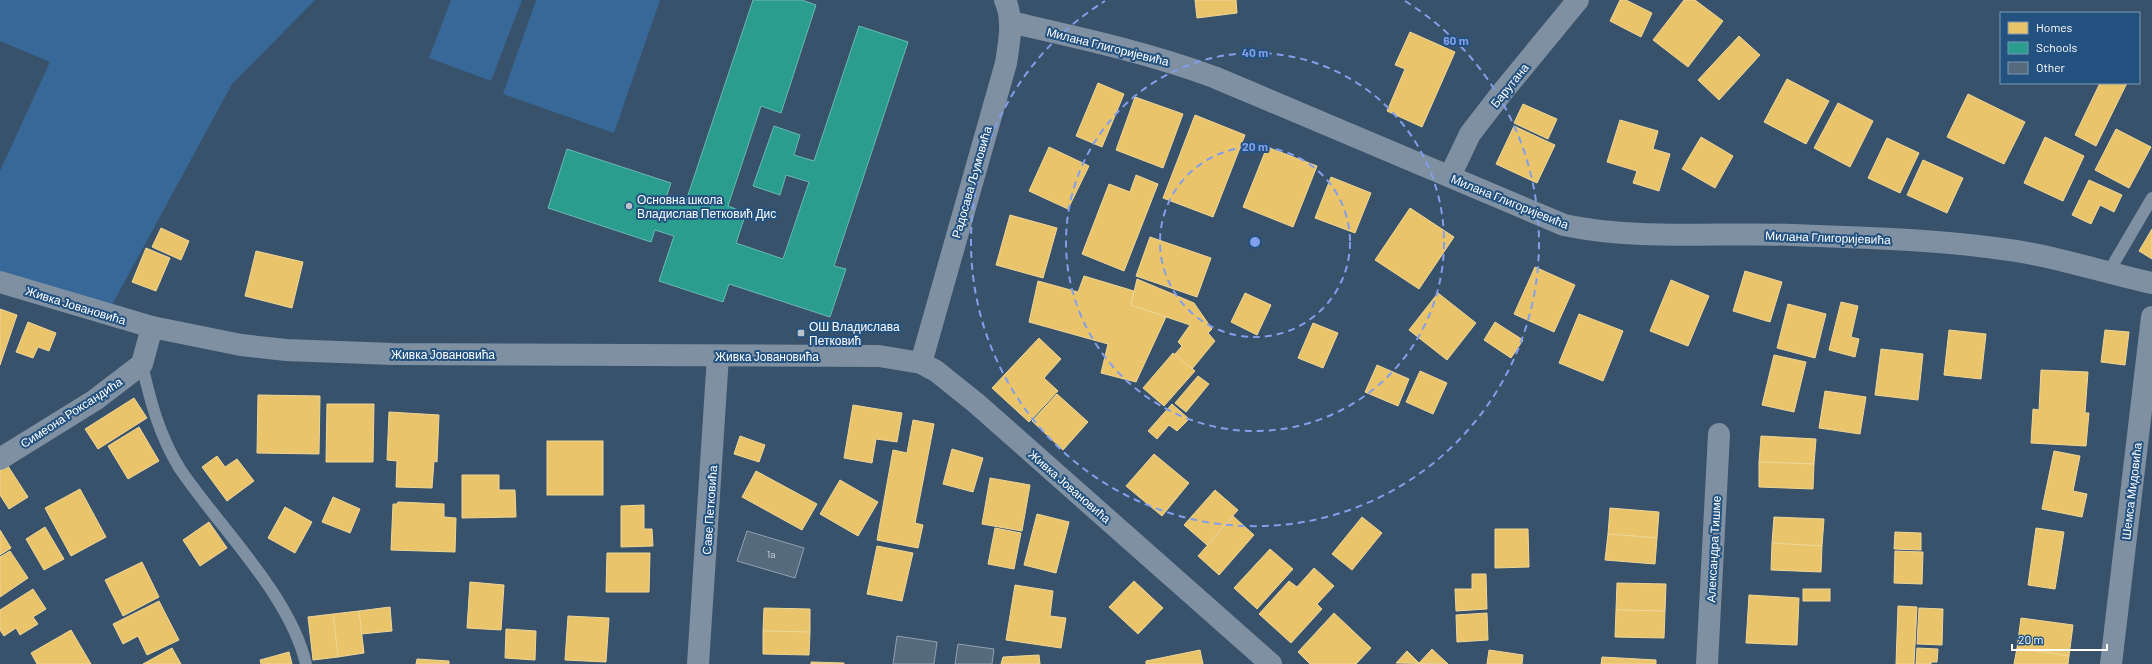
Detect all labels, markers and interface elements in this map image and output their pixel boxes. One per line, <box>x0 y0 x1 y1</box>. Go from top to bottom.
legend <box>2000 12 2140 84</box>
text: Homes <box>2036 20 2073 34</box>
street label: Милана Глигоријевића <box>1045 24 1171 69</box>
text: 60 m <box>1443 33 1469 47</box>
text: Schools <box>2036 40 2077 54</box>
text: 40 m <box>1242 45 1268 59</box>
street label: Барутана <box>1487 60 1532 110</box>
text: Other <box>2036 60 2066 74</box>
street label: Радосава Љумовића <box>948 124 995 240</box>
text: 20 m <box>1242 139 1268 153</box>
street label: Милана Глигоријевића <box>1449 171 1571 232</box>
place label: Основна школа Владислав Петковић Дис <box>637 192 776 221</box>
marker: Основна школа Владислав Петковић Дис <box>624 201 634 211</box>
street label: Милана Глигоријевића <box>1765 228 1891 247</box>
centre of rings <box>1248 235 1262 249</box>
street label: Живка Јовановића <box>24 283 128 327</box>
place label: ОШ Владислава Петковић <box>809 319 900 347</box>
marker: ОШ Владислава Петковић <box>796 328 806 338</box>
street label: Живка Јовановића <box>391 347 495 361</box>
street label: Живка Јовановића <box>715 349 819 363</box>
street label: Симеона Роксандића <box>17 374 125 451</box>
street label: Шемса Мидовића <box>2118 441 2145 541</box>
street label: Живка Јовановића <box>1026 447 1114 526</box>
street label: Саве Петковића <box>699 464 719 555</box>
street label: Александра Тишме <box>1703 495 1724 603</box>
house number: 1a <box>767 548 775 560</box>
scale bar <box>2012 626 2107 652</box>
text: 20 m <box>2018 632 2044 646</box>

